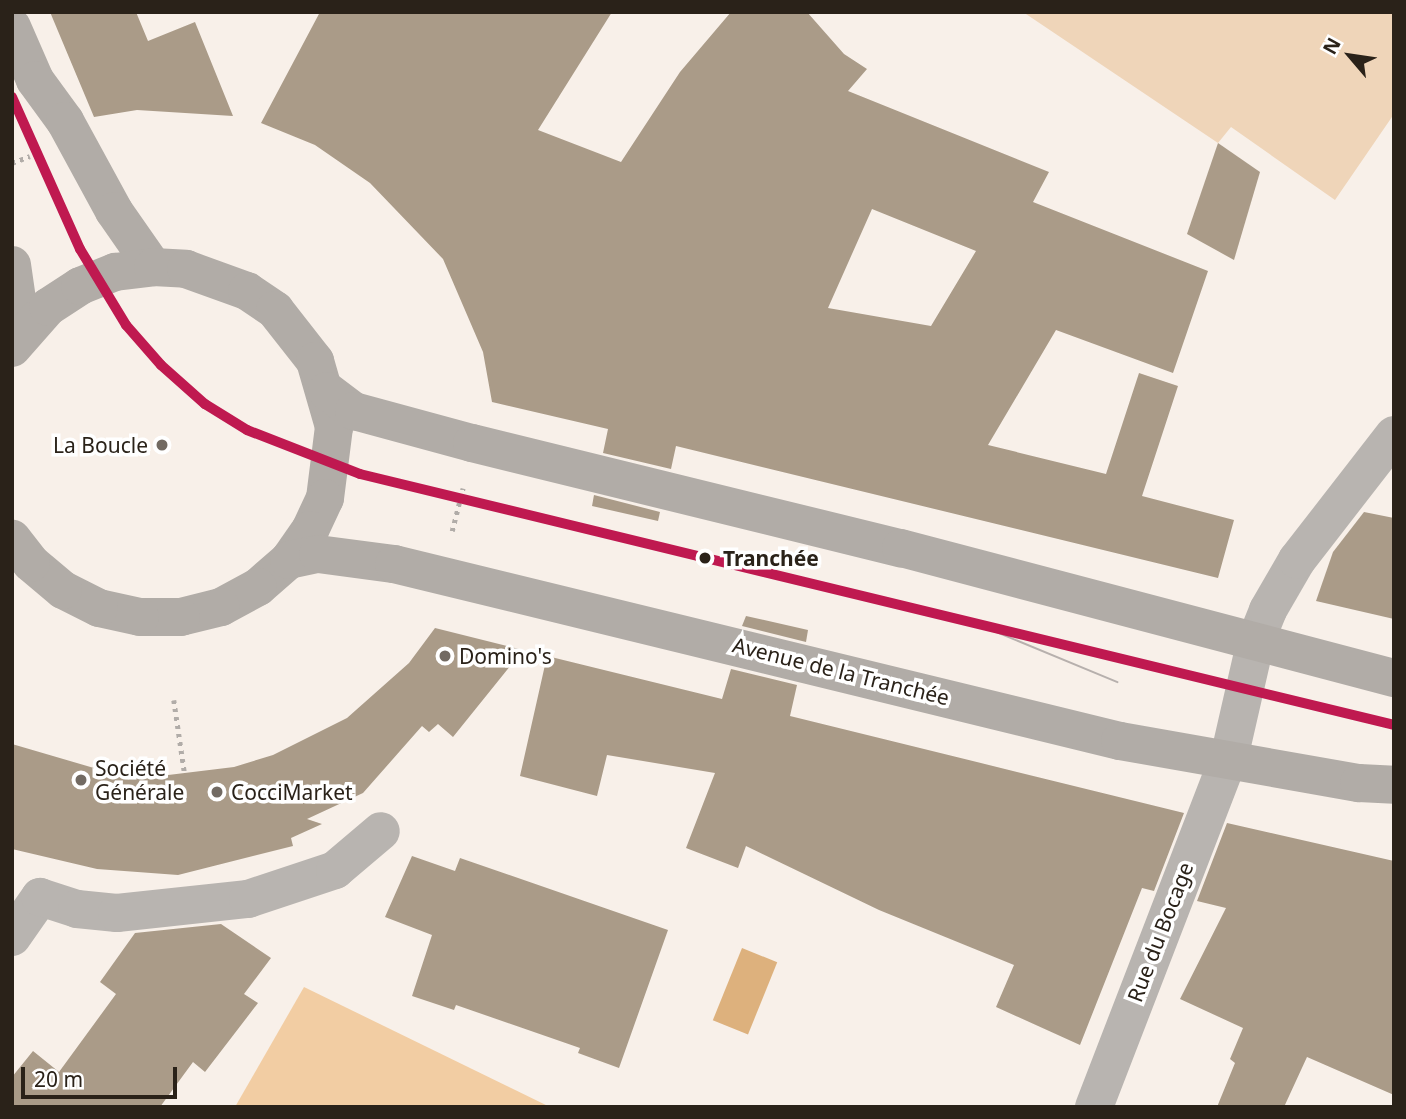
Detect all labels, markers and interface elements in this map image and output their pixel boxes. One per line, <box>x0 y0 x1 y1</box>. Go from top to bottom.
north arrow <box>1315 21 1385 91</box>
text: N <box>1317 33 1347 59</box>
place label: La Boucle <box>53 432 148 458</box>
marker: La Boucle <box>154 437 170 453</box>
place label: Tranchée <box>723 545 819 571</box>
marker: Tranchée <box>693 546 717 570</box>
street label: Avenue de la Tranchée <box>730 632 952 710</box>
place label: Domino's <box>459 643 552 669</box>
marker: Domino's <box>437 648 453 664</box>
place label: Société Générale <box>95 755 184 805</box>
marker: Société Générale <box>73 772 89 788</box>
place label: CocciMarket <box>231 779 353 805</box>
marker: CocciMarket <box>209 784 225 800</box>
street label: Rue du Bocage <box>1122 859 1198 1005</box>
scale bar <box>24 1052 180 1096</box>
text: 20 m <box>34 1065 83 1093</box>

